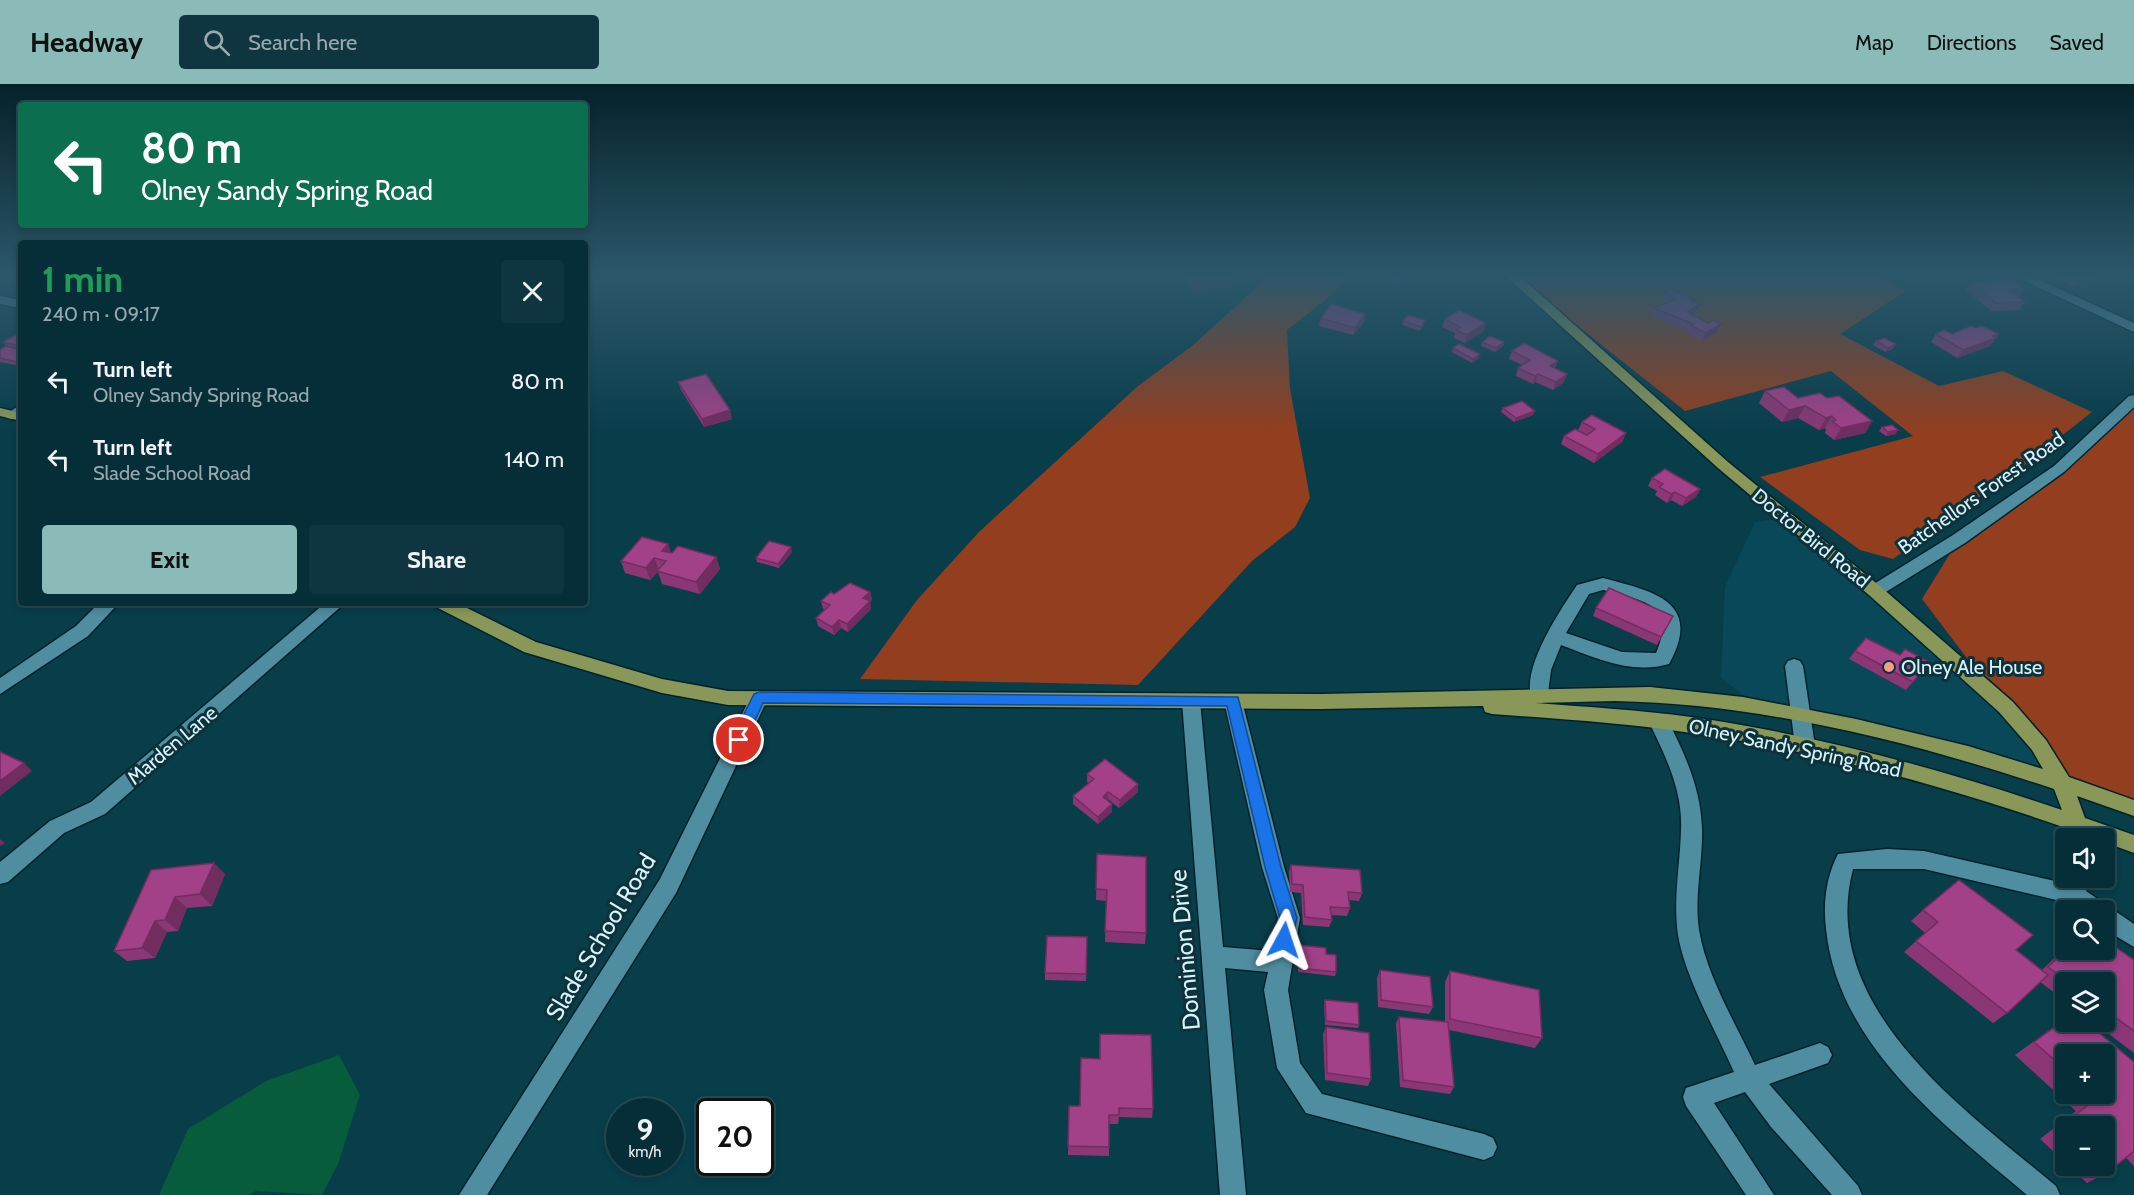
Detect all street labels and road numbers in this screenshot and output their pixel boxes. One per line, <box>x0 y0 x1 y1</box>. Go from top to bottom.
street label: Batchellors Forest Road <box>1893 427 2069 559</box>
street label: Doctor Bird Road <box>1747 483 1875 593</box>
street label: Marden Lane <box>122 701 222 789</box>
street label: Olney Sandy Spring Road <box>1687 714 1903 782</box>
street label: Slade School Road <box>539 848 662 1025</box>
street label: Dominion Drive <box>1163 869 1206 1032</box>

